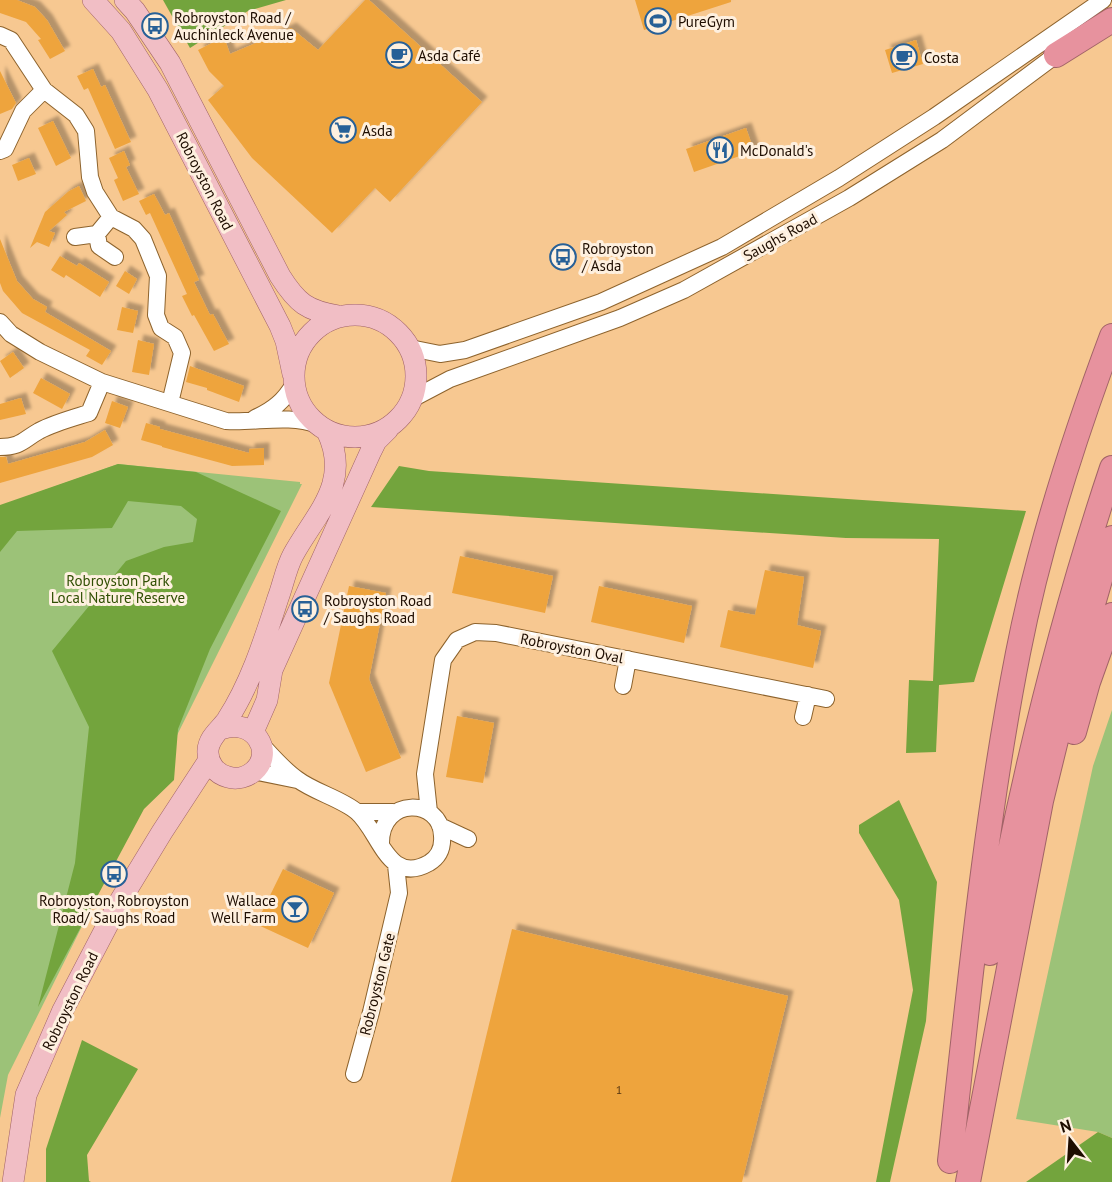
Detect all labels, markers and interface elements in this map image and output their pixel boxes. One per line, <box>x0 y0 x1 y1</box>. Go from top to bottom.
sports icon: PureGym <box>643 6 673 36</box>
place label: Robroyston Road / Auchinleck Avenue <box>174 8 294 44</box>
bus stop icon: Robroyston Road / Auchinleck Avenue <box>140 11 170 41</box>
place label: PureGym <box>678 12 735 31</box>
cafe icon: Asda Café <box>384 40 414 70</box>
cafe icon: Costa <box>889 42 919 72</box>
place label: Asda Café <box>418 46 481 65</box>
place label: Costa <box>924 48 959 67</box>
supermarket icon: Asda <box>328 115 358 145</box>
place label: Asda <box>362 121 393 140</box>
street label: Robroyston Road <box>172 129 238 233</box>
restaurant icon: McDonald's <box>705 135 735 165</box>
place label: McDonald's <box>740 141 813 160</box>
street label: Saughs Road <box>740 209 820 265</box>
place label: Robroyston / Asda <box>581 239 654 275</box>
bus stop icon: Robroyston / Asda <box>548 242 578 272</box>
park label: Robroyston Park Local Nature Reserve <box>51 571 185 607</box>
place label: Robroyston Road / Saughs Road <box>323 591 432 627</box>
bus stop icon: Robroyston Road / Saughs Road <box>290 594 320 624</box>
street label: Robroyston Oval <box>519 629 626 667</box>
bus stop icon: Robroyston, Robroyston Road/ Saughs Road <box>99 859 129 889</box>
place label: Robroyston, Robroyston Road/ Saughs Road <box>39 891 189 927</box>
place label: Wallace Well Farm <box>211 891 276 927</box>
bar icon: Wallace Well Farm <box>280 894 310 924</box>
street label: Robroyston Gate <box>355 931 399 1037</box>
street label: Robroyston Road <box>38 949 102 1053</box>
house number: 1 <box>616 1082 622 1097</box>
north arrow <box>1040 1110 1100 1170</box>
text: N <box>1058 1115 1074 1137</box>

